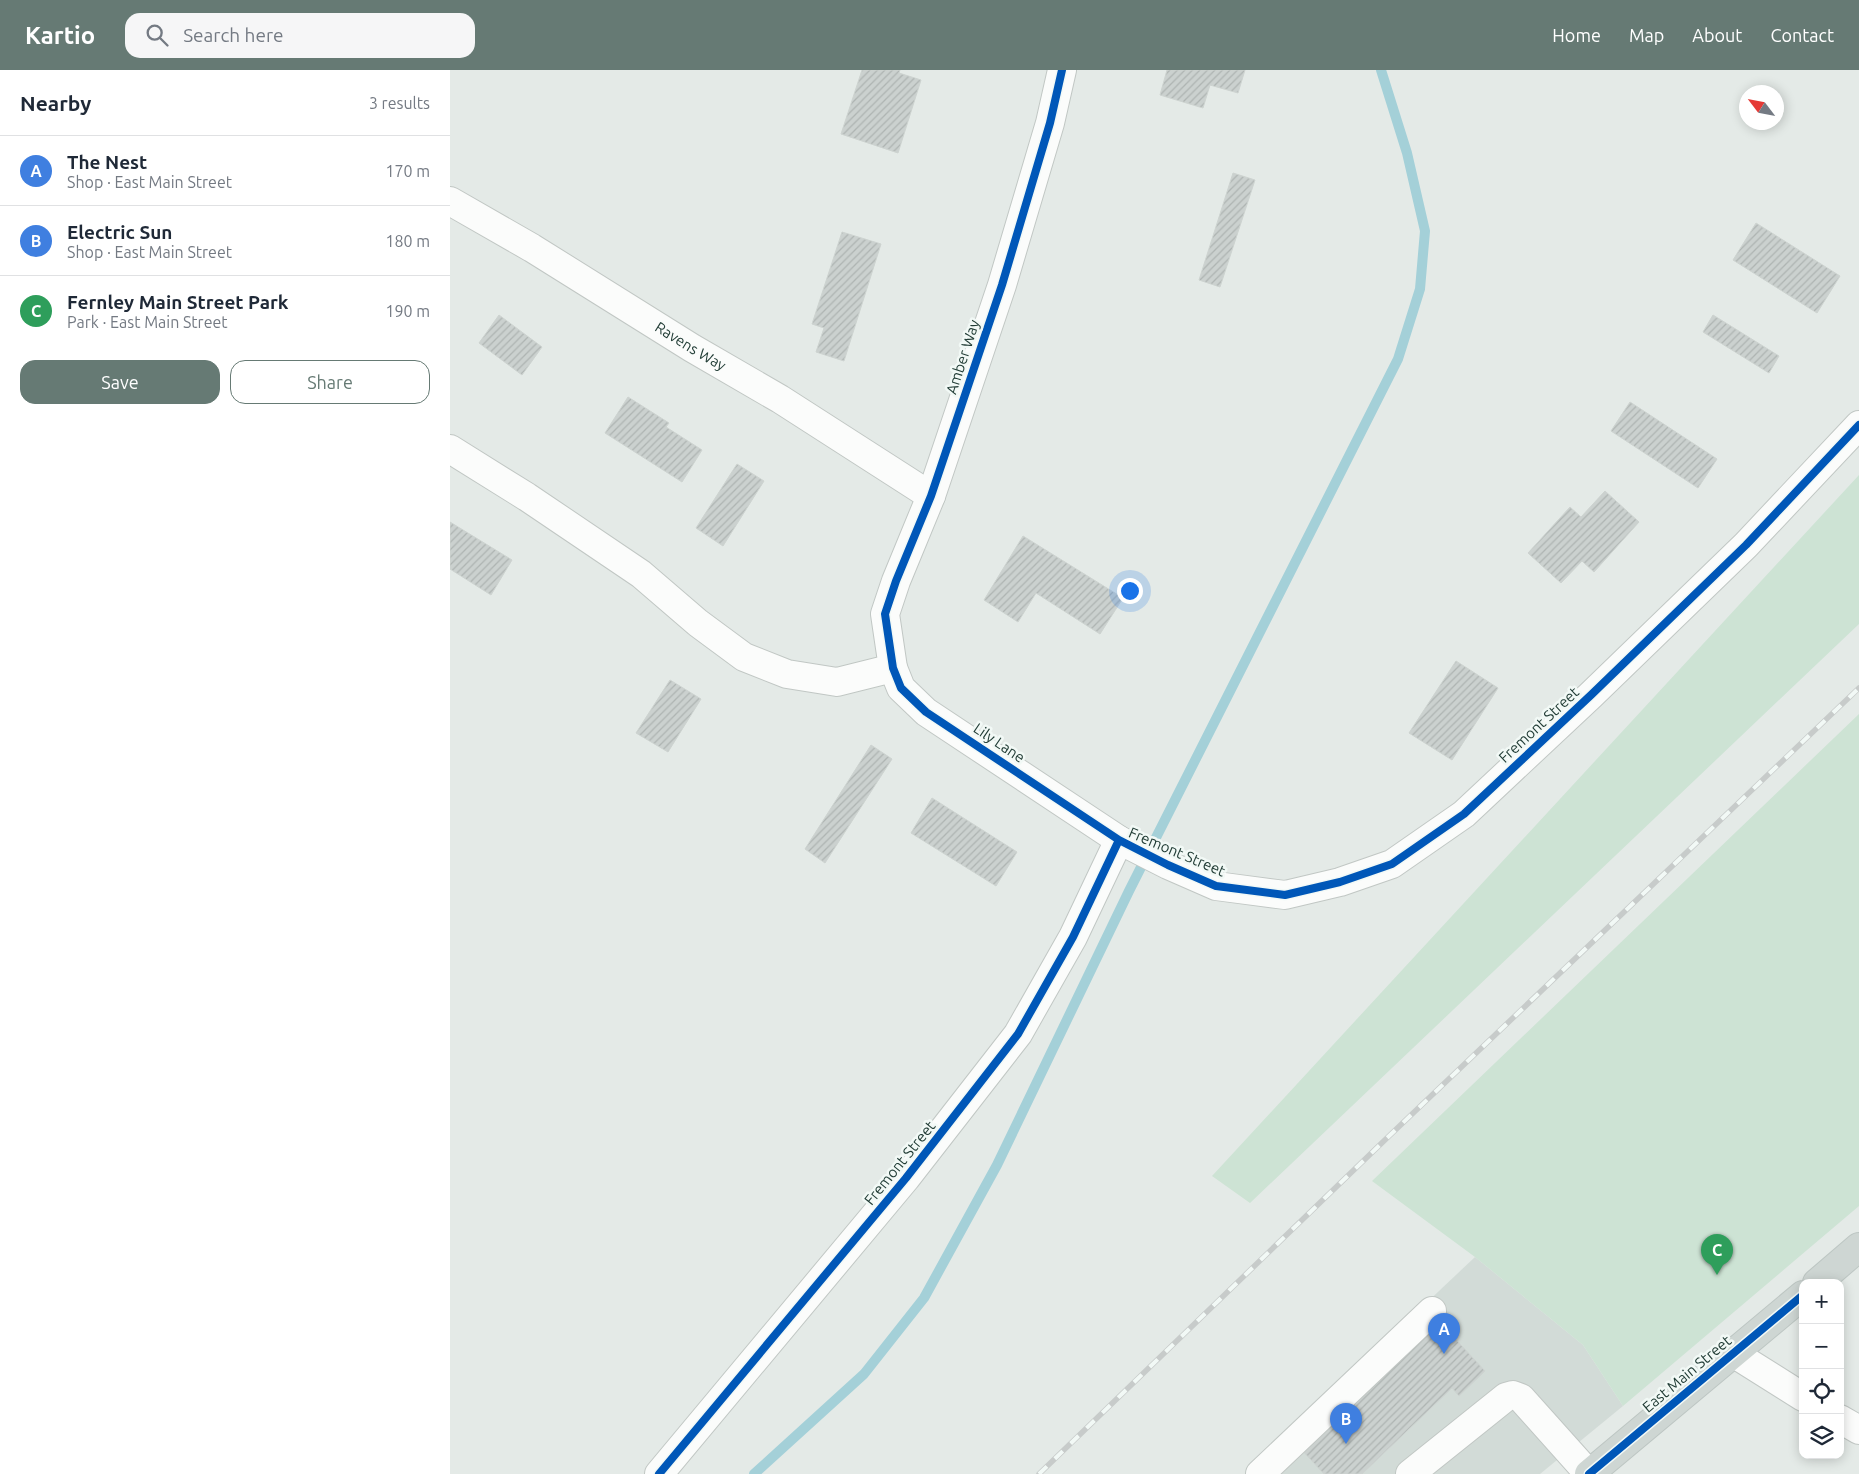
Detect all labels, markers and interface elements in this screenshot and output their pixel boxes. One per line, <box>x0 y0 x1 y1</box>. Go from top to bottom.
search box <box>125 13 475 58</box>
icon: search <box>143 21 171 49</box>
text: Kartio <box>25 22 95 49</box>
text: Search here <box>183 24 284 46</box>
text: Home <box>1552 25 1601 45</box>
text: Map <box>1629 25 1664 45</box>
text: About <box>1692 25 1742 45</box>
text: Contact <box>1770 25 1834 45</box>
north arrow <box>1739 85 1784 130</box>
text: Nearby <box>20 91 91 115</box>
text: 3 results <box>369 94 430 112</box>
text: The Nest <box>67 151 147 173</box>
text: A <box>30 162 42 180</box>
text: 170 m <box>385 162 430 180</box>
text: Shop · East Main Street <box>67 173 232 191</box>
text: Electric Sun <box>67 221 172 243</box>
text: B <box>31 232 41 250</box>
text: 180 m <box>385 232 430 250</box>
text: Shop · East Main Street <box>67 243 232 261</box>
text: Fernley Main Street Park <box>67 291 289 313</box>
text: C <box>31 302 41 320</box>
text: 190 m <box>385 302 430 320</box>
text: Park · East Main Street <box>67 313 228 331</box>
street label: Amber Way <box>942 317 983 396</box>
street label: Ravens Way <box>652 318 729 374</box>
button: Save <box>20 360 220 404</box>
button: Share <box>230 360 430 404</box>
your location <box>1117 578 1143 604</box>
street label: Fremont Street <box>1495 683 1582 766</box>
street label: Lily Lane <box>970 719 1028 766</box>
street label: Fremont Street <box>1126 824 1228 880</box>
street label: Fremont Street <box>861 1117 939 1208</box>
pin: C <box>1701 1234 1733 1275</box>
map controls <box>1799 1279 1844 1459</box>
button: + <box>1799 1279 1844 1324</box>
pin: A <box>1428 1313 1460 1354</box>
button: − <box>1799 1324 1844 1369</box>
street label: East Main Street <box>1639 1332 1734 1416</box>
button: locate <box>1799 1369 1844 1414</box>
pin: B <box>1330 1403 1362 1444</box>
button: layers <box>1799 1414 1844 1459</box>

